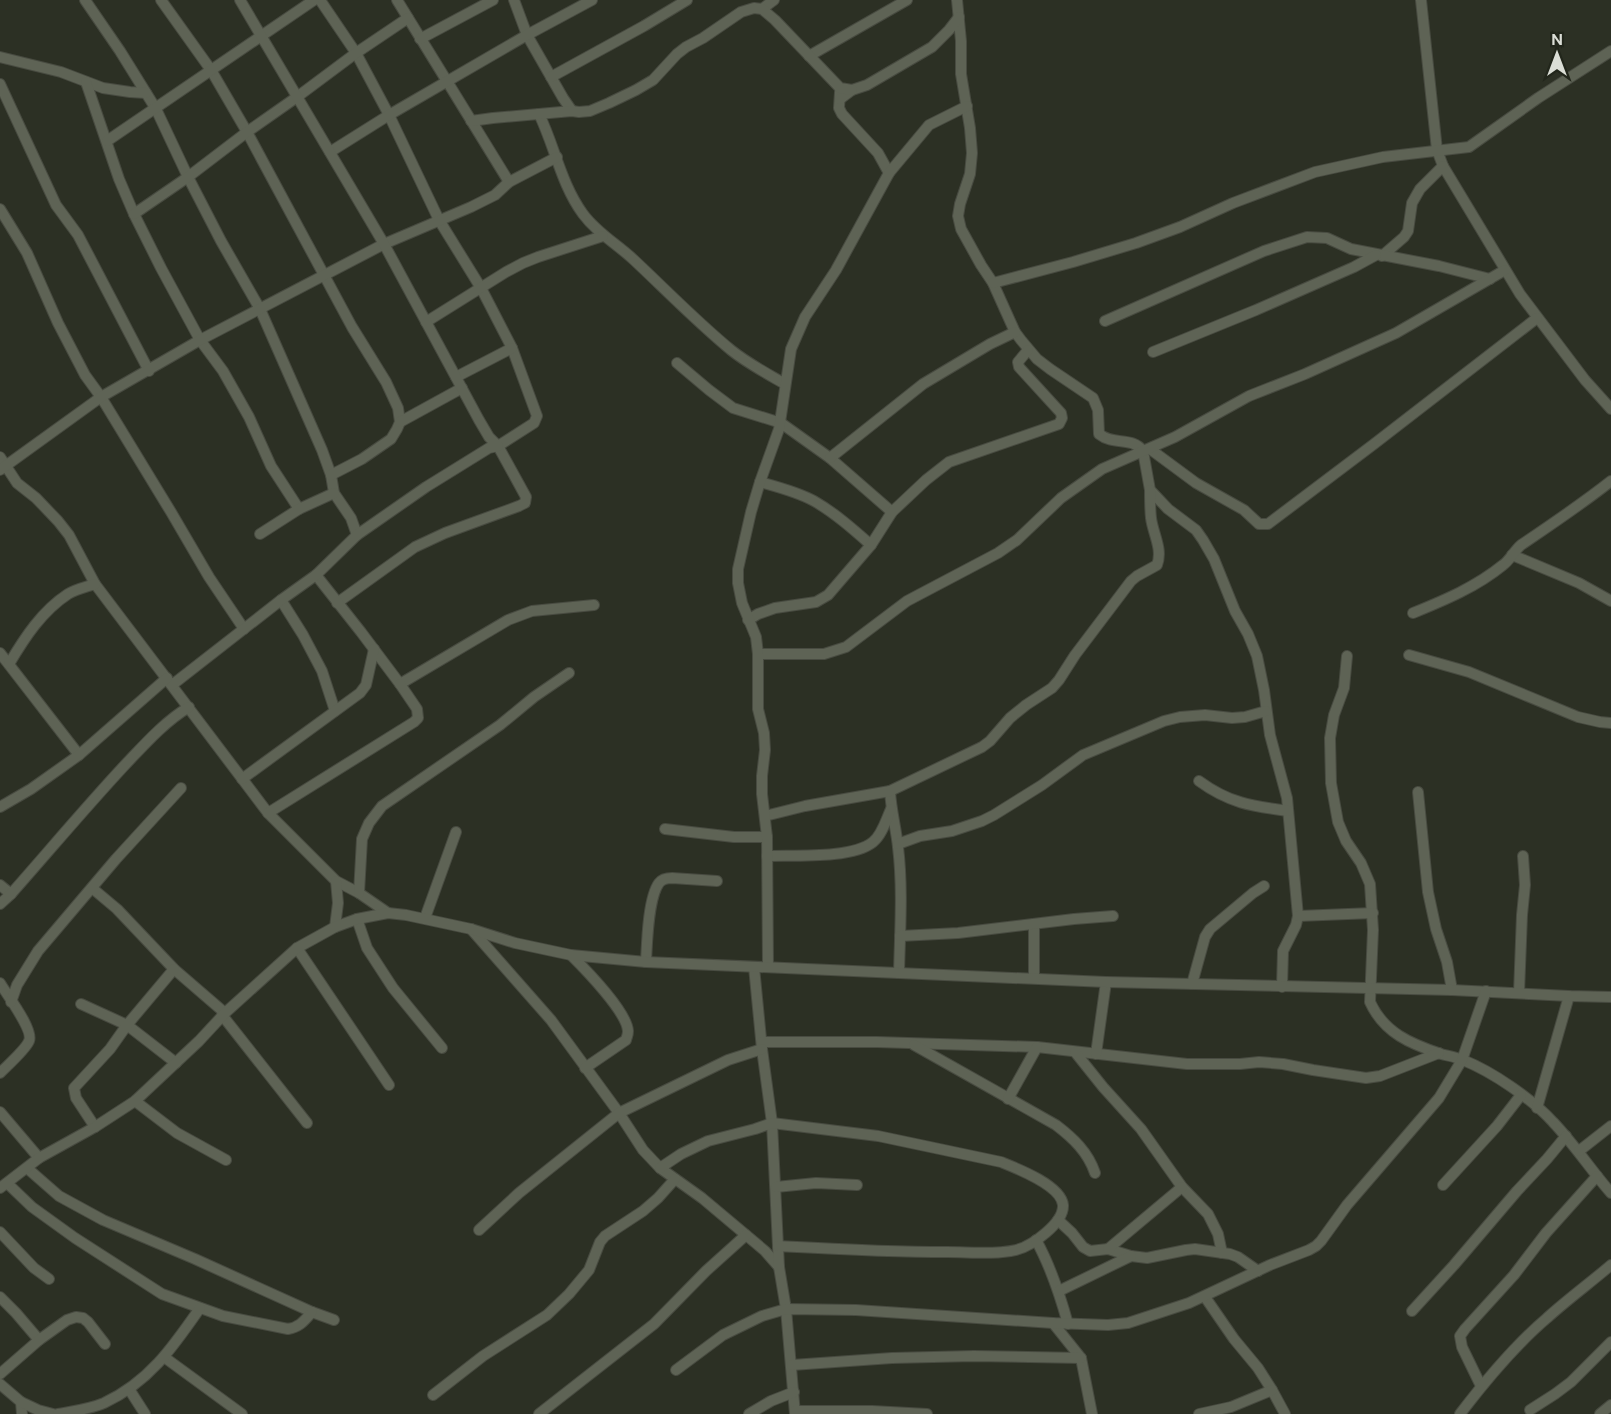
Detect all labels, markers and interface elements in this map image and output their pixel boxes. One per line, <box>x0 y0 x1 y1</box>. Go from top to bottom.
north arrow <box>1527 24 1587 84</box>
text: N <box>1551 29 1563 50</box>

